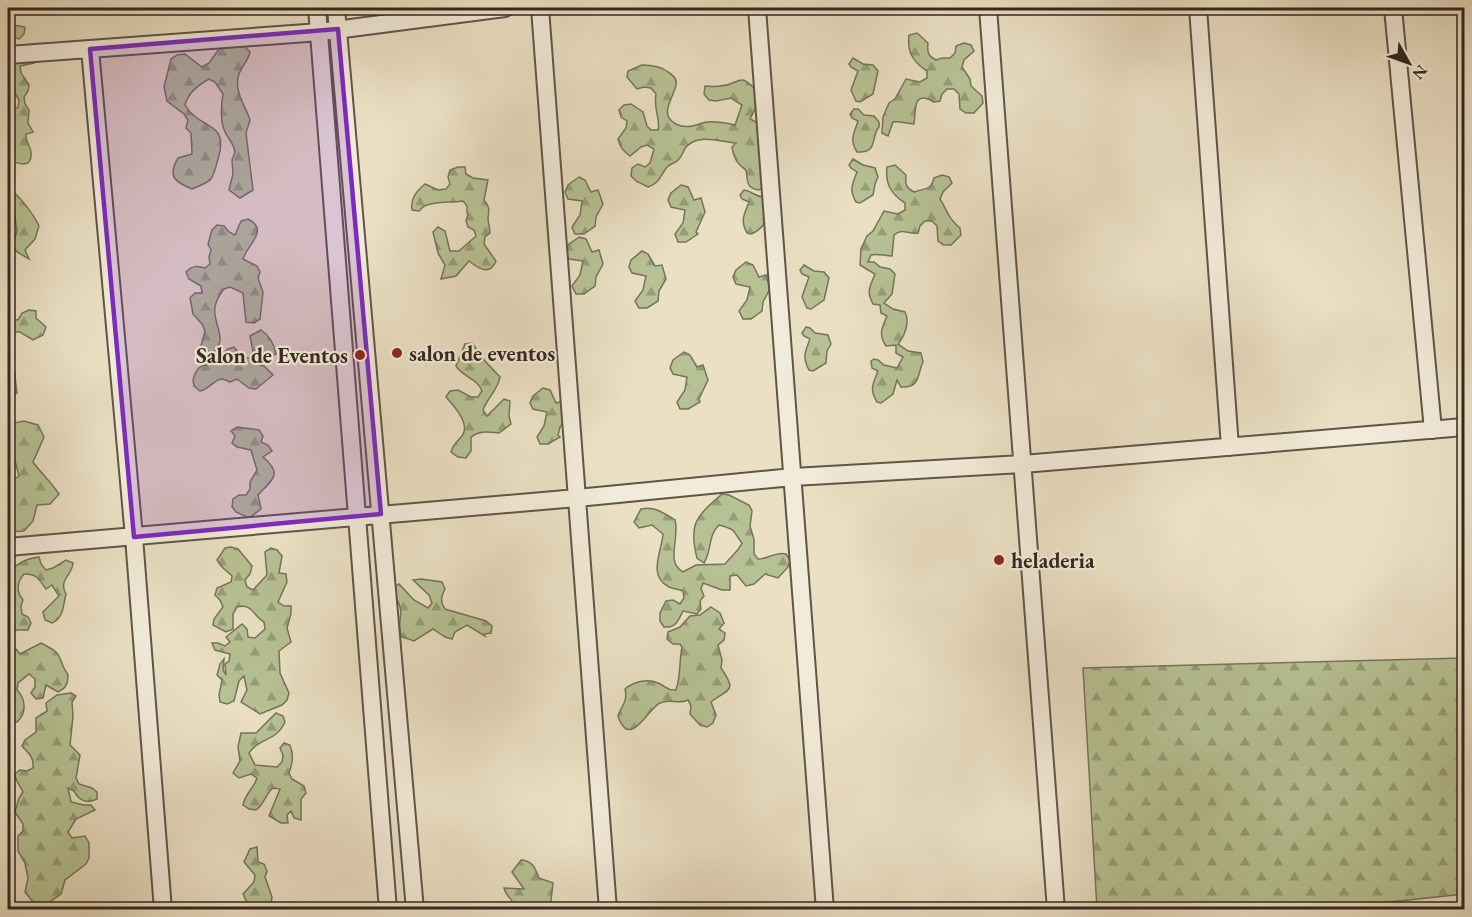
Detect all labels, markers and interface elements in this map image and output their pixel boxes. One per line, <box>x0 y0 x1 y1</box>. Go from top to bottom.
north arrow <box>1379 33 1439 93</box>
text: N <box>1408 61 1432 84</box>
place label: salon de eventos <box>409 339 555 368</box>
place label: Salon de Eventos <box>196 341 348 370</box>
marker: salon de eventos <box>390 346 404 360</box>
marker: Salon de Eventos <box>353 348 367 362</box>
place label: heladeria <box>1011 546 1095 575</box>
marker: heladeria <box>992 553 1006 567</box>

